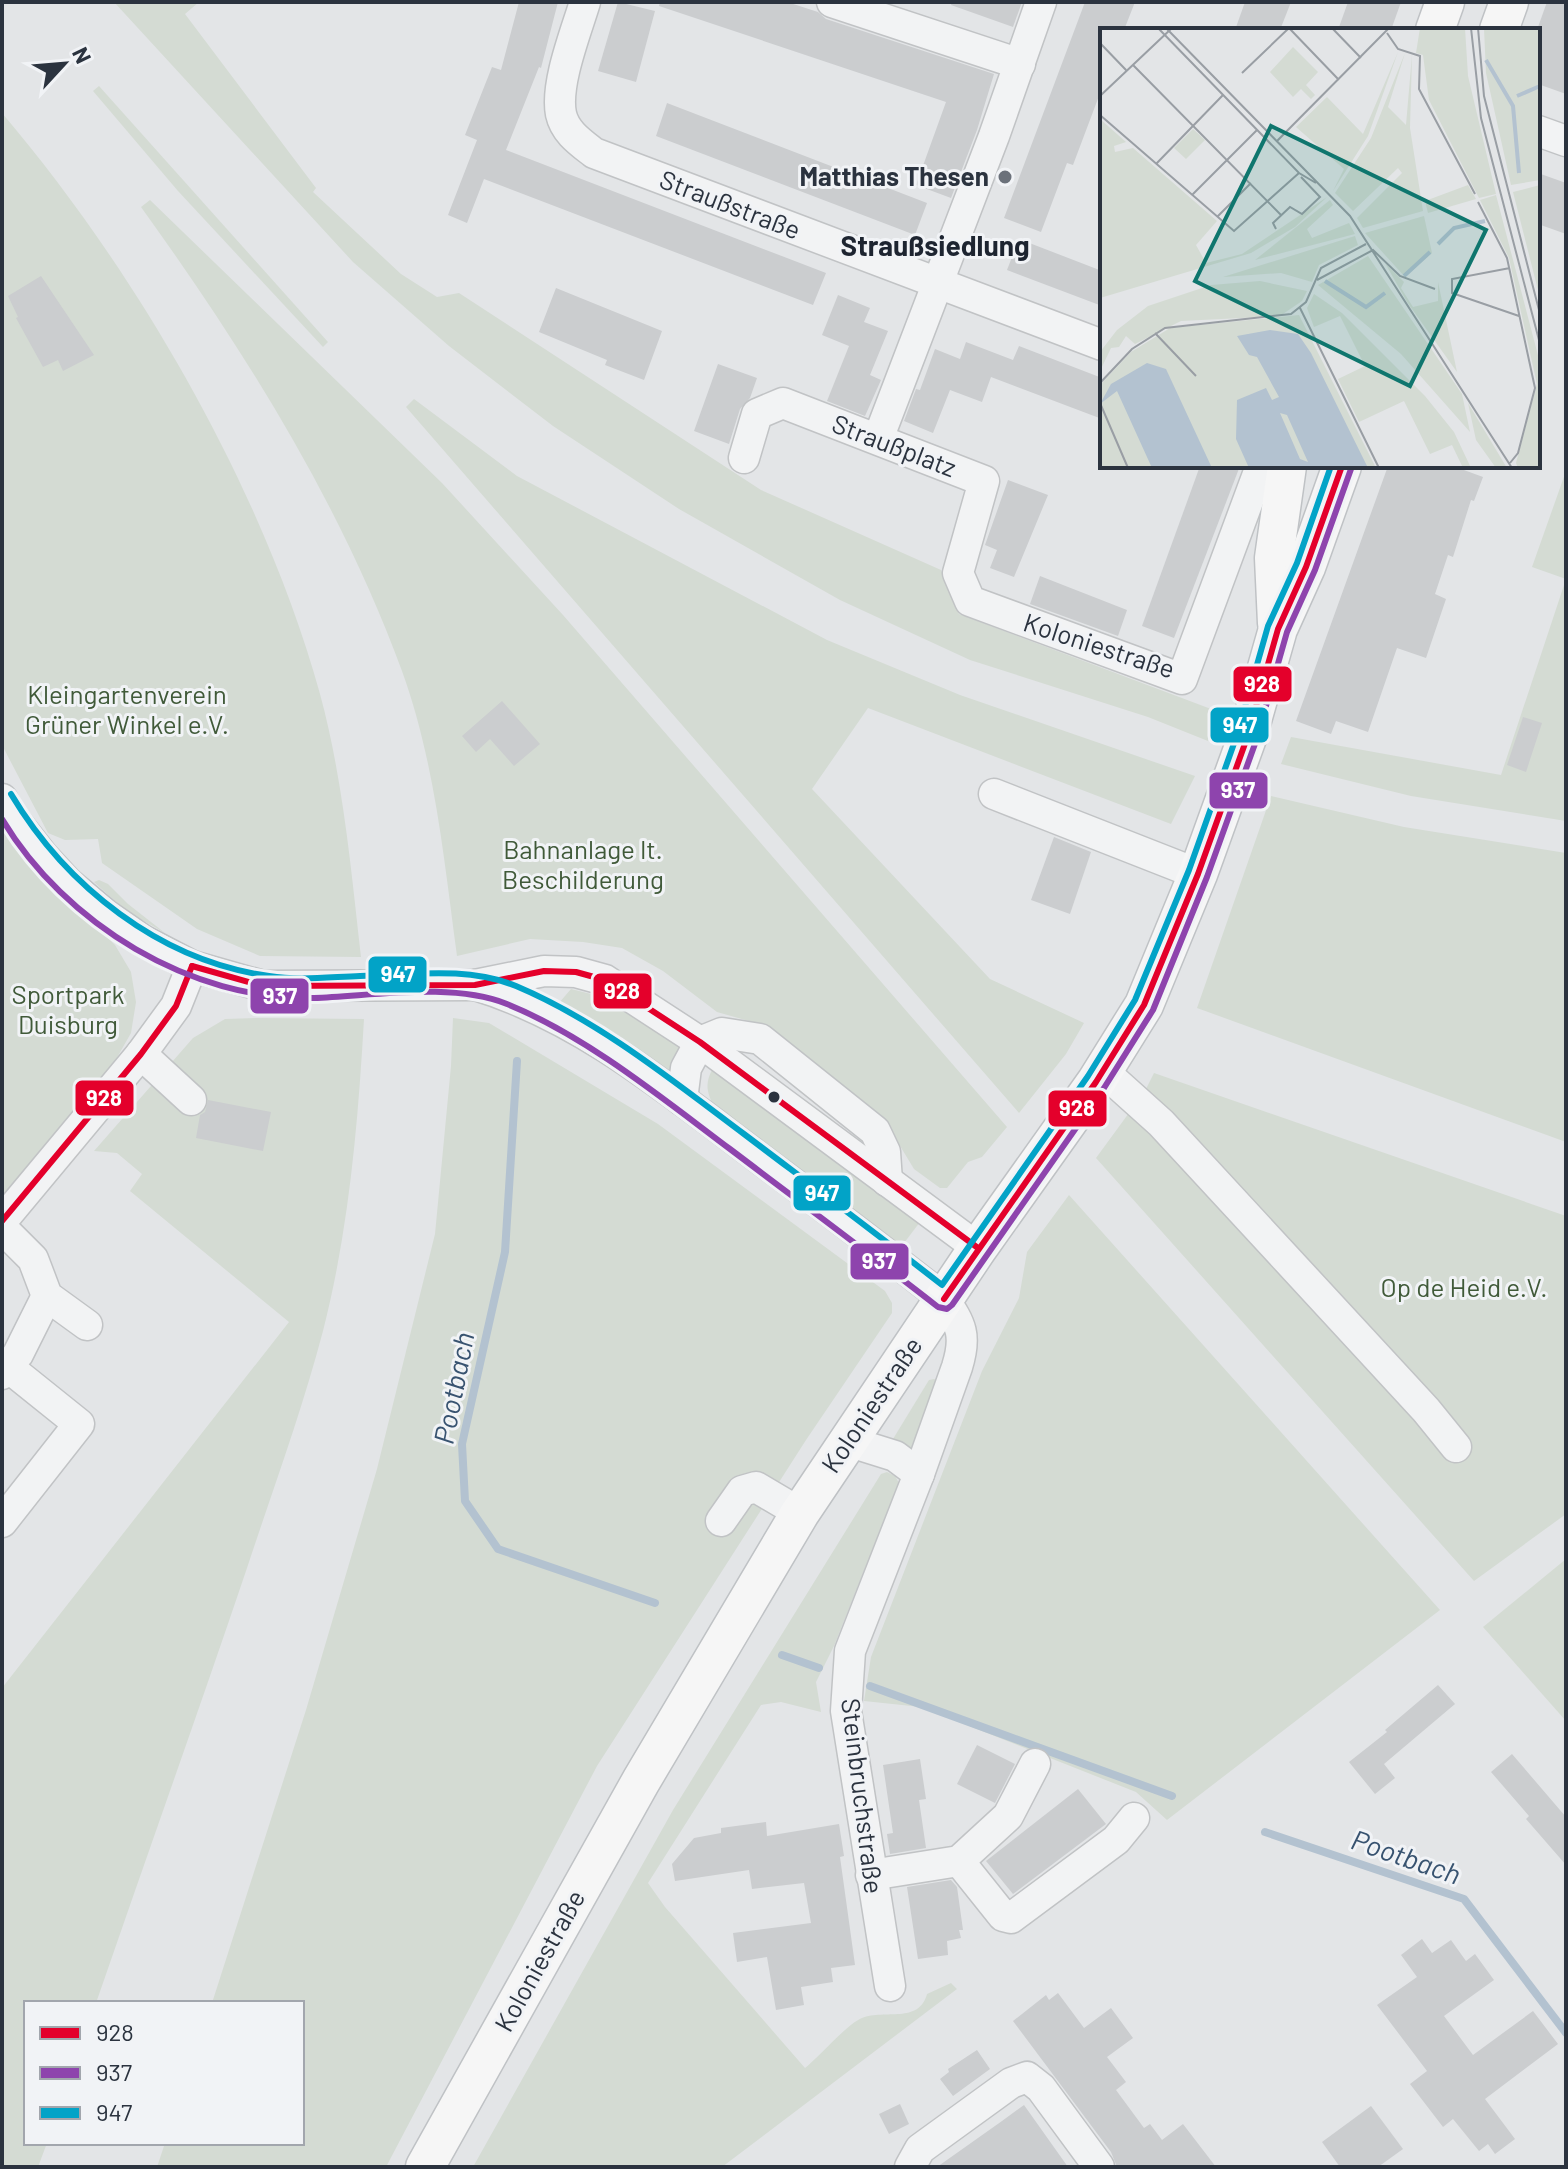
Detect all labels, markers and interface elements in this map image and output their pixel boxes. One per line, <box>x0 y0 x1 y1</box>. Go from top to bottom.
north arrow <box>24 24 104 104</box>
inset map <box>1100 28 1540 468</box>
text: N <box>68 43 98 67</box>
place label: Matthias Thesen <box>800 160 989 191</box>
street label: Straußstraße <box>656 163 805 245</box>
marker: Matthias Thesen <box>996 168 1014 186</box>
district label: Straußsiedlung <box>840 228 1030 262</box>
street label: Straußplatz <box>828 407 961 482</box>
street label: Koloniestraße <box>1020 606 1179 684</box>
line badge: 928 <box>1232 665 1293 703</box>
text: 928 <box>1244 670 1280 696</box>
park label: Kleingartenverein Grüner Winkel e.V. <box>25 678 229 739</box>
line badge: 947 <box>1209 706 1270 744</box>
text: 947 <box>1223 711 1257 737</box>
line badge: 937 <box>1208 771 1269 810</box>
text: 937 <box>1221 776 1255 802</box>
park label: Bahnanlage lt. Beschilderung <box>502 833 664 894</box>
line badge: 947 <box>367 955 428 994</box>
text: 947 <box>381 960 415 986</box>
line badge: 928 <box>592 972 653 1010</box>
line badge: 937 <box>249 977 310 1015</box>
text: 928 <box>604 977 640 1003</box>
park label: Sportpark Duisburg <box>12 978 124 1039</box>
text: 937 <box>263 982 297 1008</box>
line badge: 928 <box>74 1079 135 1117</box>
text: 928 <box>86 1084 122 1110</box>
unlabelled marker <box>766 1089 782 1105</box>
line badge: 928 <box>1047 1089 1108 1128</box>
text: 928 <box>1059 1094 1095 1120</box>
line badge: 947 <box>792 1174 852 1212</box>
text: 947 <box>805 1179 839 1205</box>
line badge: 937 <box>849 1242 910 1281</box>
text: 937 <box>862 1247 896 1273</box>
park label: Op de Heid e.V. <box>1380 1271 1548 1302</box>
water label: Pootbach <box>426 1329 481 1447</box>
street label: Koloniestraße <box>814 1330 928 1478</box>
street label: Steinbruchstraße <box>836 1696 891 1895</box>
water label: Pootbach <box>1347 1822 1465 1891</box>
street label: Koloniestraße <box>487 1884 590 2036</box>
legend <box>24 2001 304 2145</box>
text: 928 <box>96 2017 134 2046</box>
text: 937 <box>96 2057 132 2086</box>
text: 947 <box>96 2097 132 2126</box>

